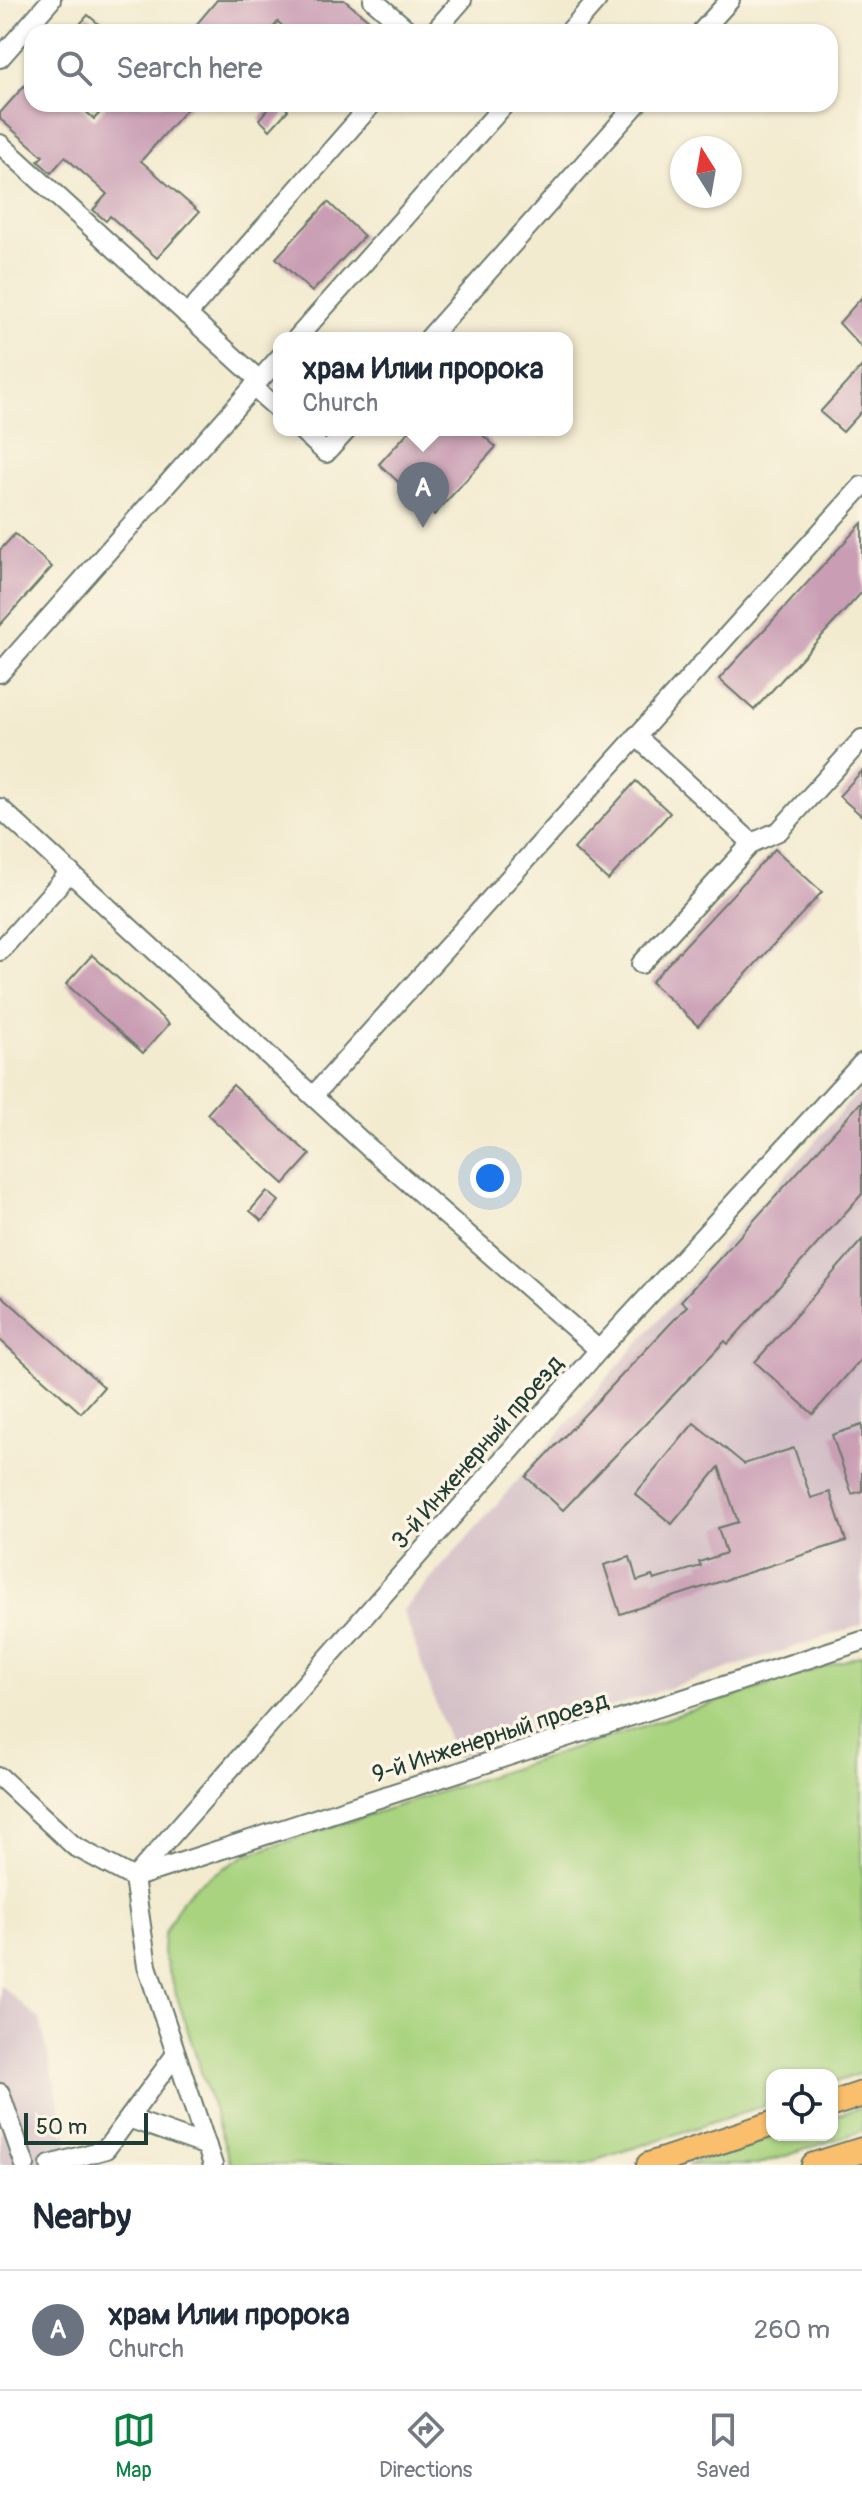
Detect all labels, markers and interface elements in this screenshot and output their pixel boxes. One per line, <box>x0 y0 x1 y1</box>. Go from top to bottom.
search box <box>24 24 838 112</box>
icon: search <box>52 46 96 90</box>
text: Search here <box>116 50 263 87</box>
north arrow <box>670 136 742 208</box>
popup <box>273 332 573 436</box>
text: храм Илии пророка <box>302 350 544 387</box>
text: Church <box>302 387 378 419</box>
pin: A <box>397 462 449 528</box>
your location <box>470 1158 510 1198</box>
street label: 3-й Инженерный проезд <box>385 1349 570 1555</box>
street label: 9-й Инженерный проезд <box>369 1685 612 1789</box>
map controls <box>766 2069 838 2141</box>
button: locate <box>766 2069 838 2141</box>
scale bar <box>24 2109 148 2145</box>
text: 50 m <box>36 2113 87 2141</box>
text: Nearby <box>32 2196 131 2239</box>
text: храм Илии пророка <box>108 2296 350 2333</box>
text: A <box>50 2314 66 2346</box>
text: 260 m <box>754 2314 830 2346</box>
text: Church <box>108 2333 184 2365</box>
tab: Map <box>112 2408 156 2484</box>
tab: Directions <box>379 2408 472 2484</box>
tab: Saved <box>696 2408 750 2484</box>

